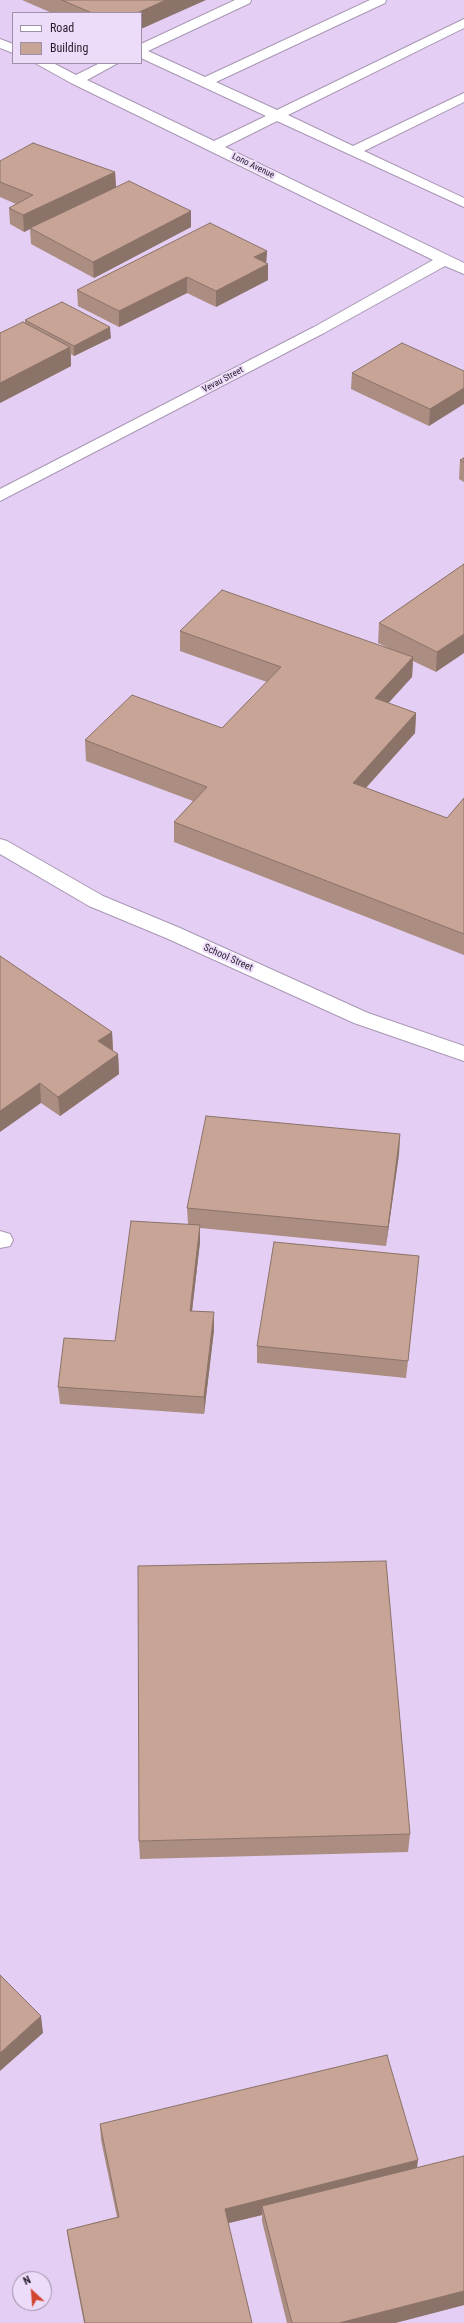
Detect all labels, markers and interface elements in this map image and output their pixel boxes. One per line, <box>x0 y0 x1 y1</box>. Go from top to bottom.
legend <box>12 12 142 64</box>
text: Road <box>50 21 74 35</box>
text: Building <box>50 41 88 55</box>
street label: Lono Avenue <box>230 151 276 181</box>
street label: Vevau Street <box>201 365 245 395</box>
street label: School Street <box>201 942 255 974</box>
north arrow <box>12 2271 52 2311</box>
text: N <box>21 2273 33 2288</box>

